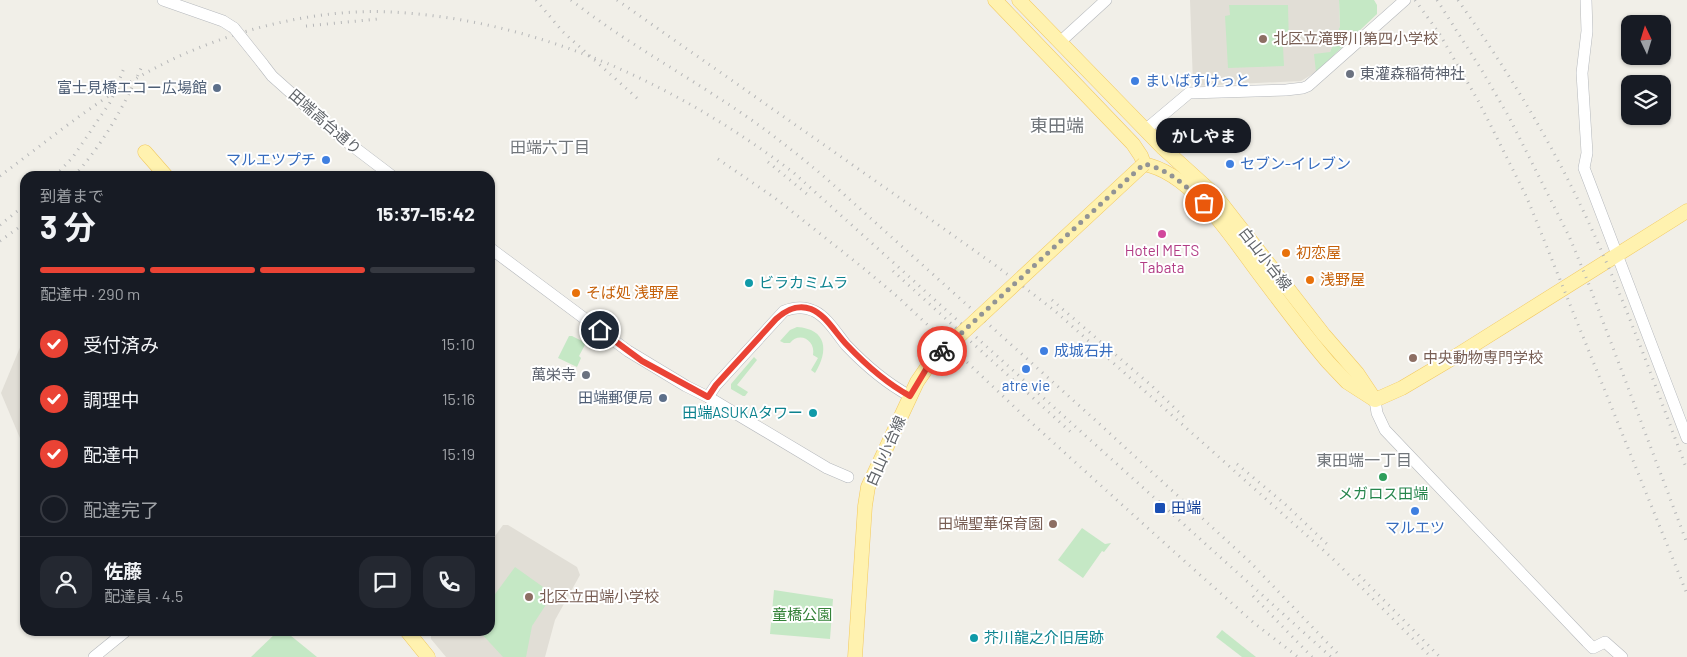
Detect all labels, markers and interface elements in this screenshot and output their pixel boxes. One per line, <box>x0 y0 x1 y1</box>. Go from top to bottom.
north arrow <box>1621 15 1671 65</box>
map controls <box>1621 15 1671 125</box>
place label: 北区立滝野川第四小学校 <box>1273 29 1438 47</box>
marker: 北区立滝野川第四小学校 <box>1257 33 1269 45</box>
place label: 東灌森稲荷神社 <box>1360 64 1465 82</box>
marker: 東灌森稲荷神社 <box>1344 68 1356 80</box>
place label: まいばすけっと <box>1145 71 1250 89</box>
marker: まいばすけっと <box>1129 75 1141 87</box>
button: layers <box>1621 75 1671 125</box>
place label: 富士見橋エコー広場館 <box>57 78 207 96</box>
marker: 富士見橋エコー広場館 <box>211 82 223 94</box>
street label: 田端高台通り <box>286 85 366 158</box>
district label: 東田端 <box>1030 114 1084 136</box>
callout: かしやま <box>1156 118 1252 153</box>
text: かしやま <box>1172 126 1235 145</box>
district label: 田端六丁目 <box>510 137 590 156</box>
place label: マルエツプチ <box>226 150 316 168</box>
marker: マルエツプチ <box>320 154 332 166</box>
place label: セブン-イレブン <box>1240 154 1351 172</box>
marker: セブン-イレブン <box>1224 158 1236 170</box>
pin <box>1183 182 1225 224</box>
text: 到着まで <box>40 186 104 205</box>
icon: bag <box>1190 189 1218 217</box>
text: 15:37–15:42 <box>376 202 475 225</box>
text: 3 分 <box>40 207 96 245</box>
street label: 白山小台線 <box>1236 223 1296 293</box>
marker: Hotel METS Tabata <box>1156 228 1168 240</box>
place label: Hotel METS Tabata <box>1125 241 1199 276</box>
place label: 初恋屋 <box>1296 243 1341 261</box>
marker: 初恋屋 <box>1280 247 1292 259</box>
place label: 浅野屋 <box>1320 270 1365 288</box>
place label: ビラカミムラ <box>759 273 848 291</box>
marker: 浅野屋 <box>1304 274 1316 286</box>
marker: ビラカミムラ <box>743 277 755 289</box>
place label: そば処 浅野屋 <box>586 283 679 301</box>
text: 配達中 · 290 m <box>40 284 140 303</box>
marker: そば処 浅野屋 <box>570 287 582 299</box>
pin <box>579 309 621 351</box>
icon: home <box>586 316 614 344</box>
courier <box>917 326 967 376</box>
icon: check <box>40 330 68 358</box>
text: 受付済み <box>83 333 159 356</box>
text: 15:10 <box>441 334 475 353</box>
icon: bike <box>928 337 956 365</box>
place label: 成城石井 <box>1054 341 1114 359</box>
marker: 成城石井 <box>1038 345 1050 357</box>
place label: 中央動物専門学校 <box>1423 348 1543 366</box>
marker: 中央動物専門学校 <box>1407 352 1419 364</box>
marker: atre vie <box>1020 363 1032 375</box>
place label: 萬栄寺 <box>531 365 576 383</box>
marker: 萬栄寺 <box>580 369 592 381</box>
place label: atre vie <box>1002 376 1050 394</box>
icon: check <box>40 385 68 413</box>
text: 調理中 <box>83 388 140 411</box>
place label: 田端郵便局 <box>578 388 653 406</box>
text: 15:16 <box>442 389 475 408</box>
marker: 田端郵便局 <box>657 392 669 404</box>
place label: 田端ASUKAタワー <box>682 403 803 421</box>
marker: 田端ASUKAタワー <box>807 407 819 419</box>
street label: 白山小台線 <box>862 413 909 489</box>
icon: check <box>40 440 68 468</box>
text: 配達中 <box>83 443 140 466</box>
text: 15:19 <box>442 444 475 463</box>
district label: 東田端一丁目 <box>1316 450 1412 469</box>
marker: メガロス田端 <box>1377 471 1389 483</box>
place label: メガロス田端 <box>1338 484 1428 502</box>
text: 配達完了 <box>83 498 159 521</box>
place label: 田端 <box>1171 498 1201 516</box>
marker: 田端 <box>1153 501 1167 515</box>
marker: マルエツ <box>1409 505 1421 517</box>
place label: 田端聖華保育園 <box>938 514 1043 532</box>
marker: 田端聖華保育園 <box>1047 518 1059 530</box>
place label: マルエツ <box>1385 518 1445 536</box>
button: person <box>40 556 92 608</box>
button: chat <box>359 556 411 608</box>
button: phone <box>423 556 475 608</box>
text: 佐藤 <box>104 559 142 582</box>
text: 配達員 · 4.5 <box>104 586 183 605</box>
place label: 北区立田端小学校 <box>539 587 659 605</box>
marker: 北区立田端小学校 <box>523 591 535 603</box>
park label: 童橋公園 <box>772 605 832 623</box>
place label: 芥川龍之介旧居跡 <box>984 628 1104 646</box>
marker: 芥川龍之介旧居跡 <box>968 632 980 644</box>

